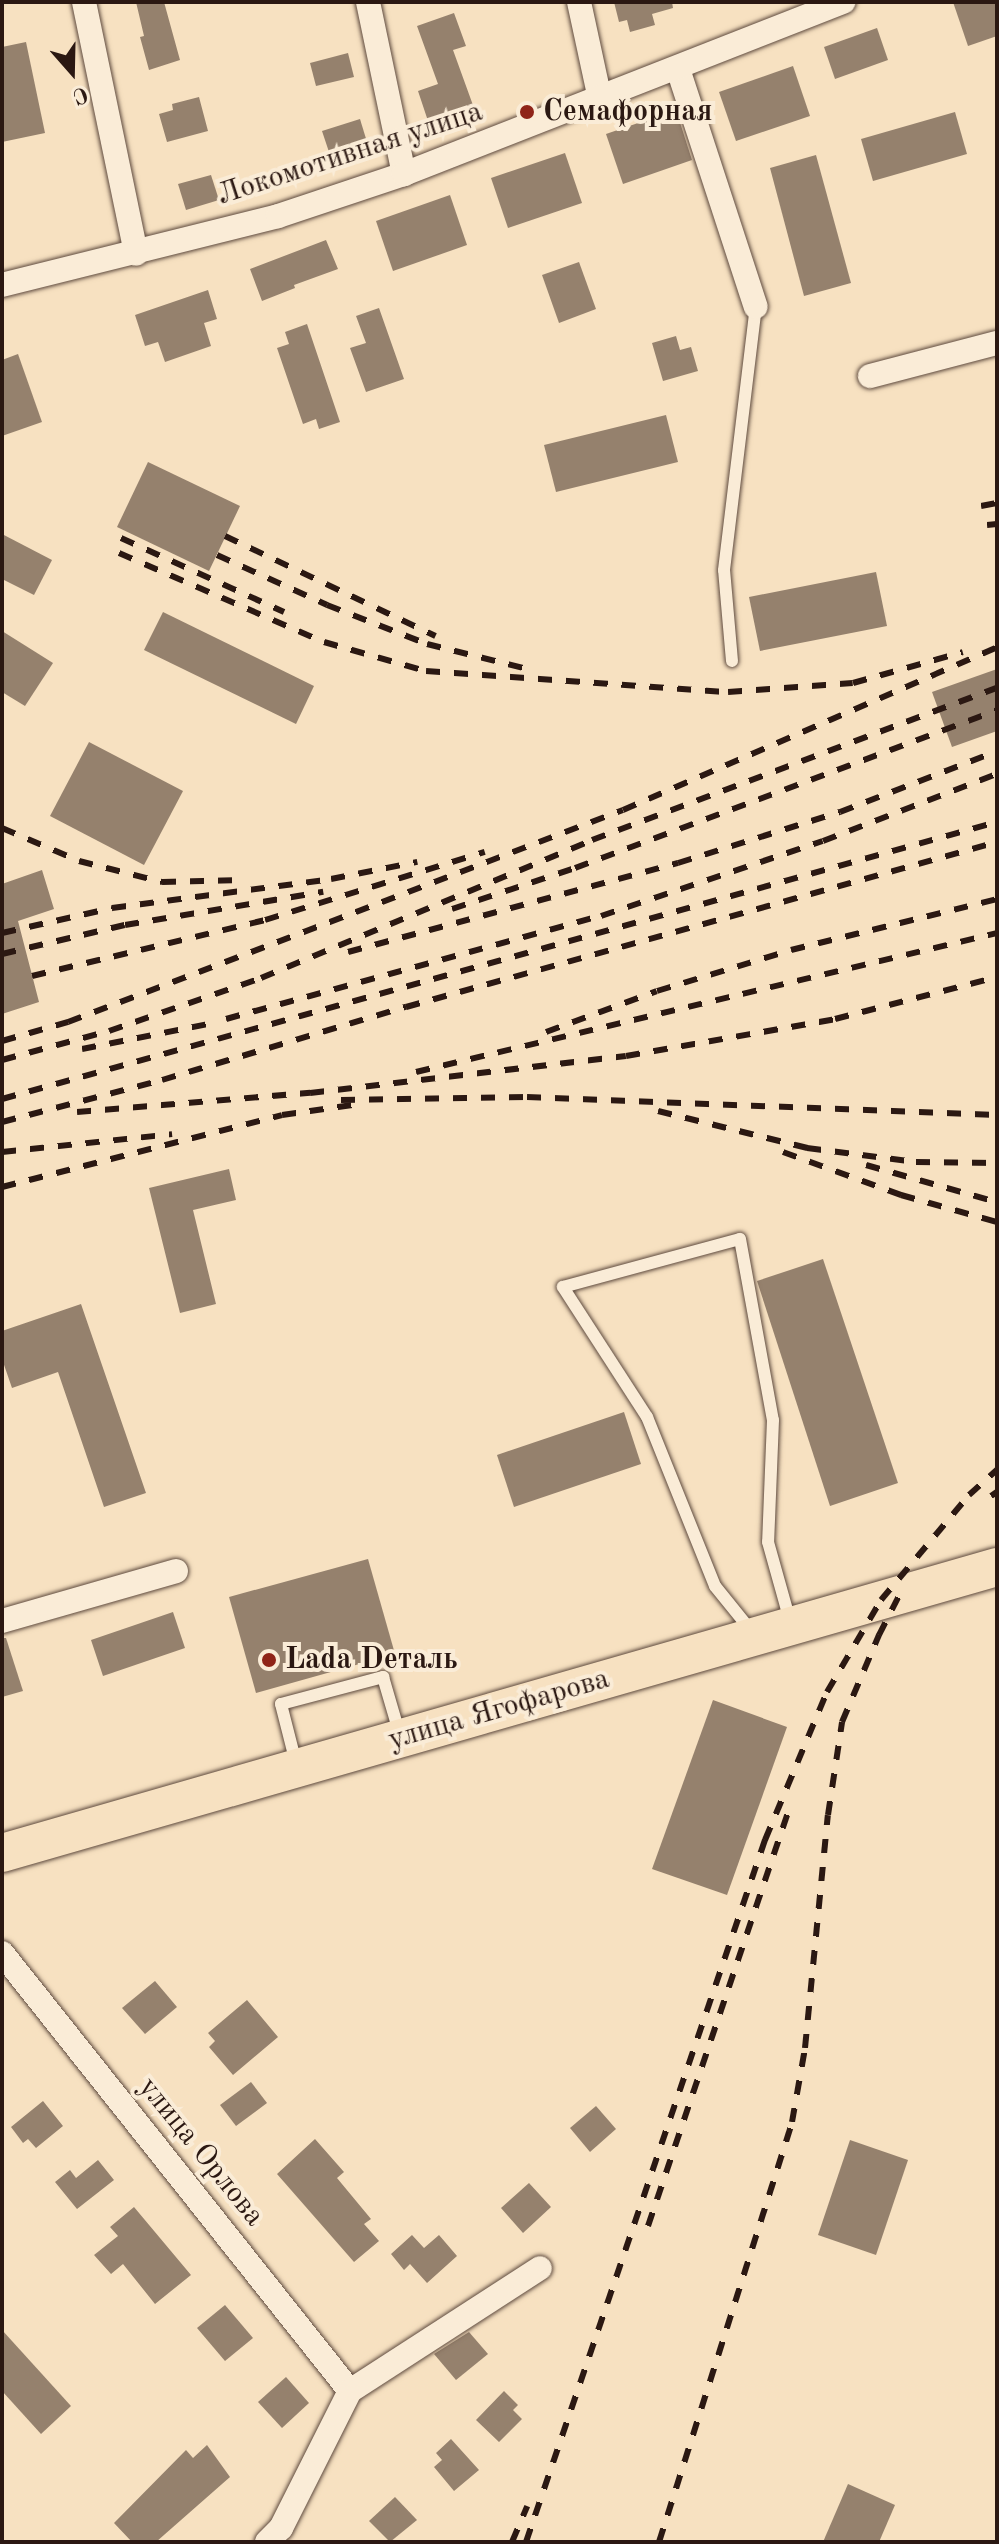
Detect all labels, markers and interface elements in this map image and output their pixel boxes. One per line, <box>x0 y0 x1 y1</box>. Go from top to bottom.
north arrow <box>32 32 112 112</box>
text: С <box>70 82 91 107</box>
street label: Локомотивная улица <box>213 94 487 214</box>
place label: Семафорная <box>543 94 713 130</box>
marker: Семафорная <box>518 103 536 121</box>
place label: Lada Dеталь <box>285 1642 458 1678</box>
marker: Lada Dеталь <box>260 1651 278 1669</box>
street label: улица Ягофарова <box>384 1661 614 1759</box>
street label: улица Орлова <box>130 2070 272 2234</box>

